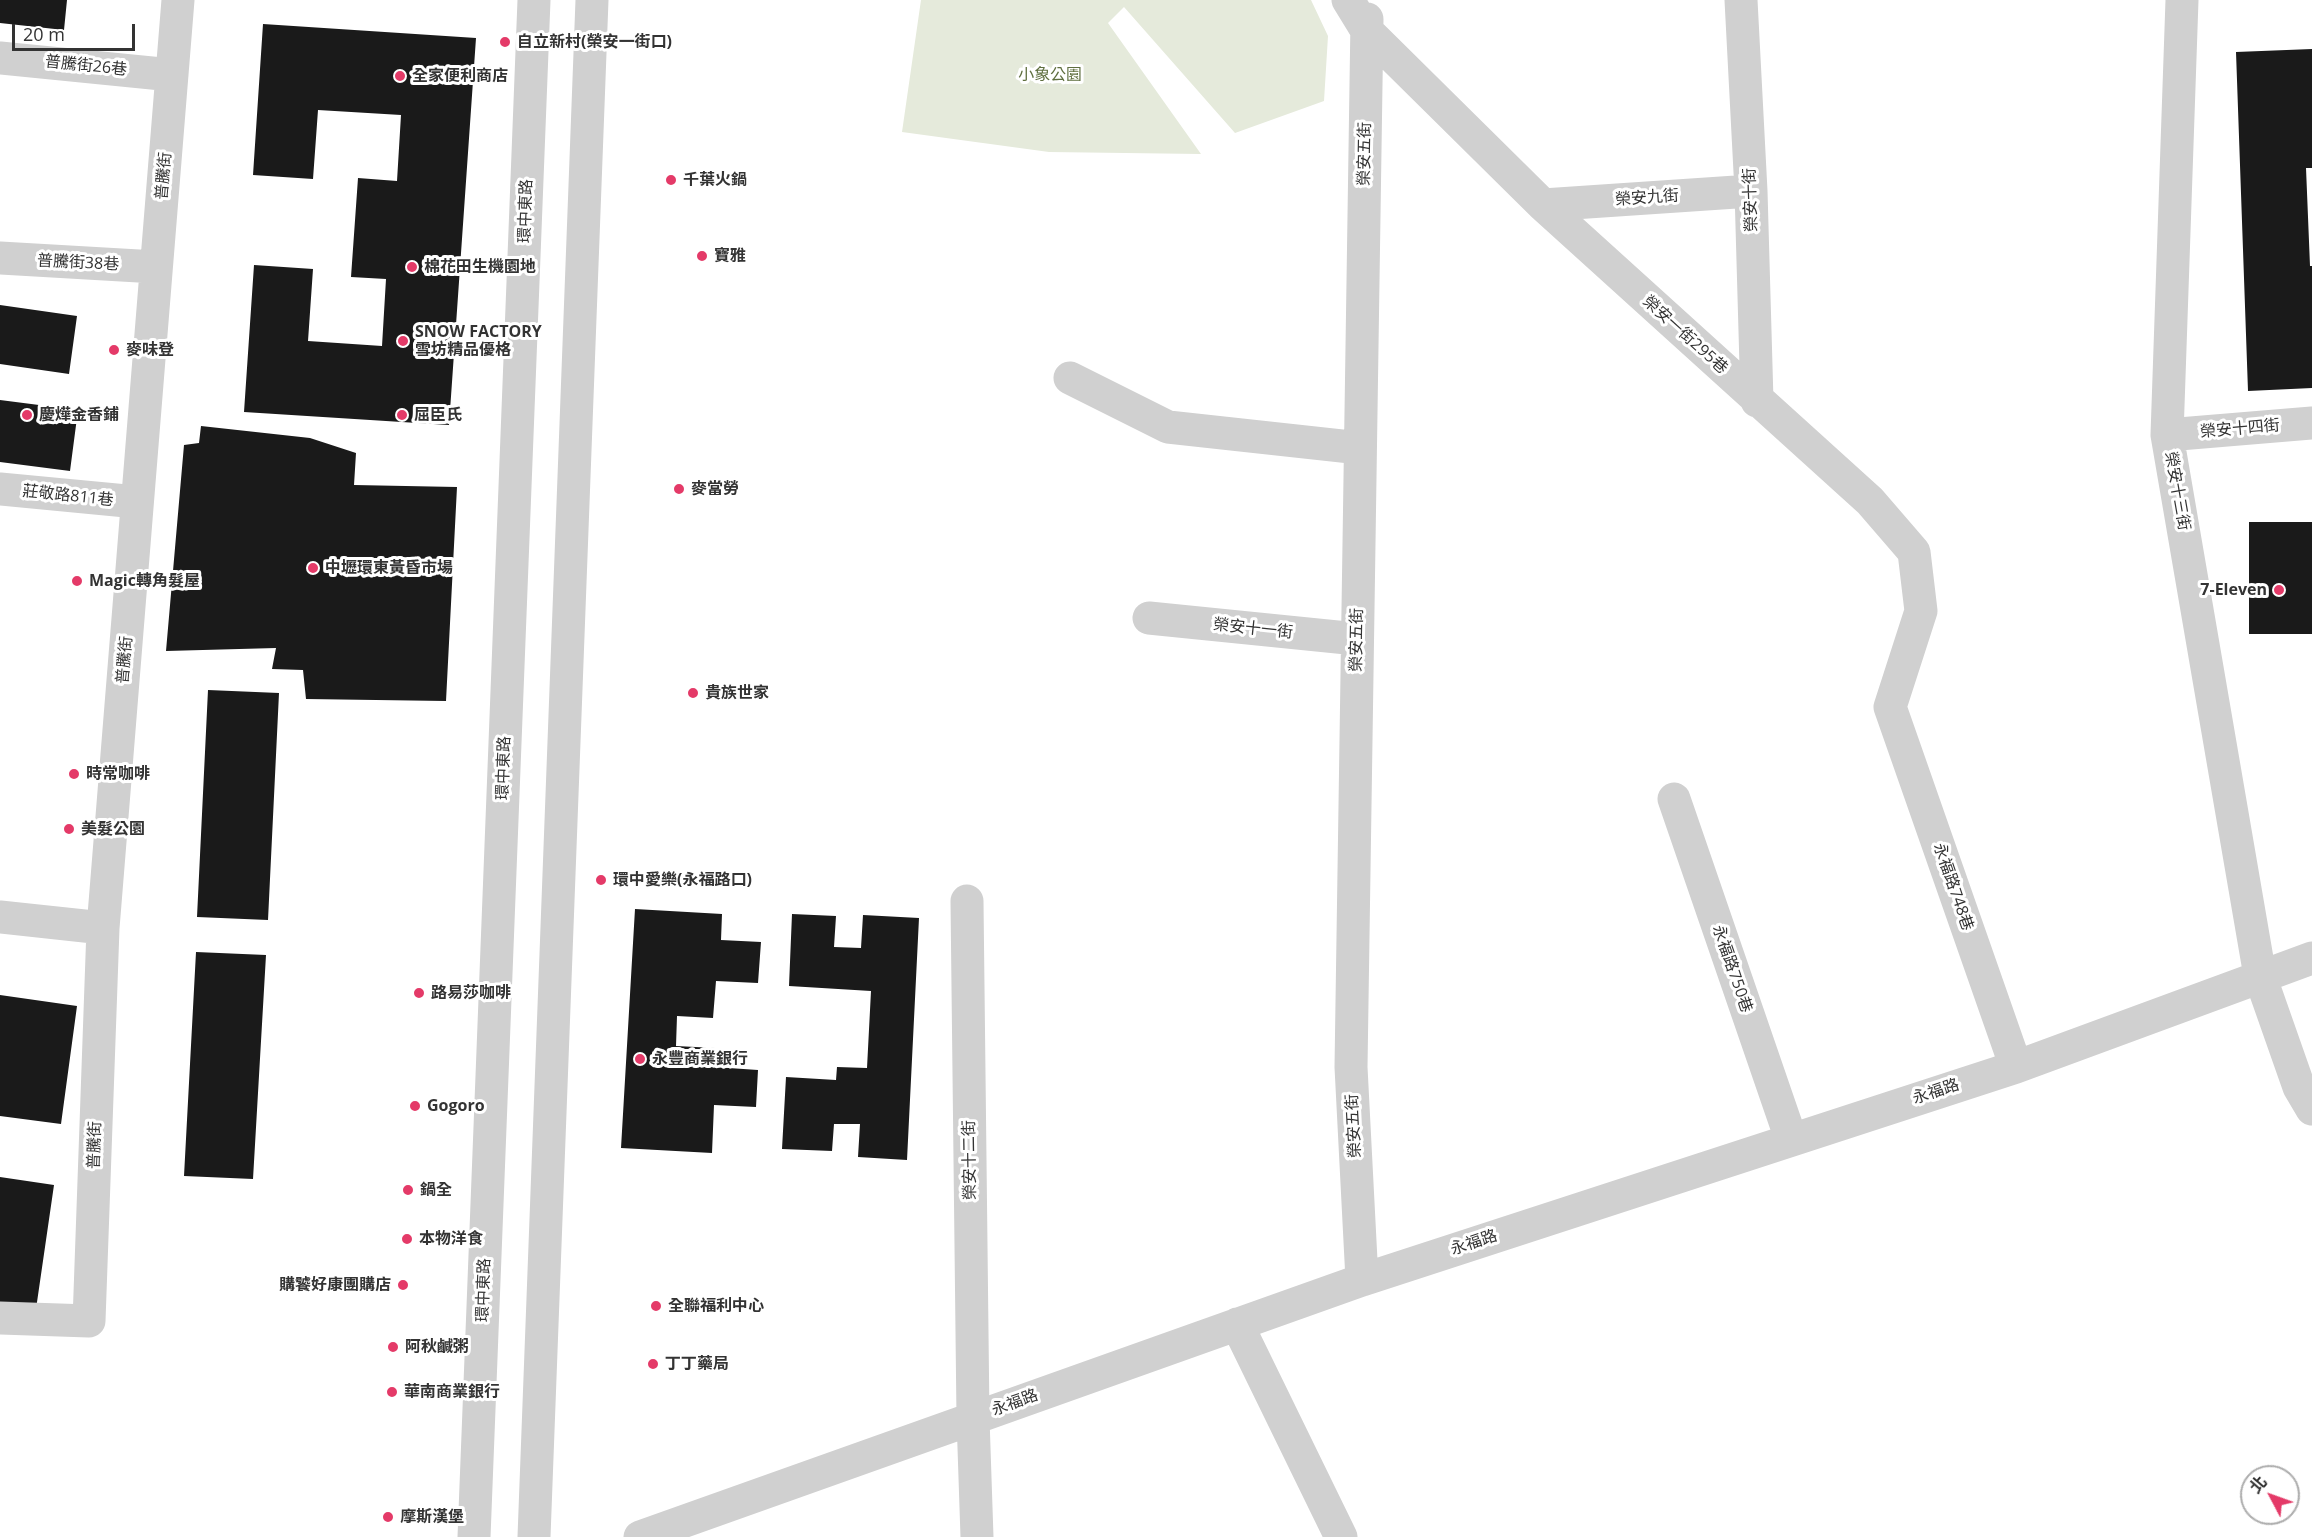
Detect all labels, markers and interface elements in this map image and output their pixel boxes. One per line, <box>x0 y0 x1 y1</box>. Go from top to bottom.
scale bar <box>15 12 138 50</box>
text: 20 m <box>23 22 65 46</box>
place label: 自立新村(榮安一街口) <box>517 32 672 52</box>
marker: 自立新村(榮安一街口) <box>498 35 512 49</box>
street label: 普騰街26巷 <box>44 52 128 80</box>
park label: 小象公園 <box>1018 65 1082 85</box>
place label: 全家便利商店 <box>412 66 508 86</box>
marker: 全家便利商店 <box>393 69 407 83</box>
street label: 榮安五街 <box>1355 122 1375 186</box>
street label: 普騰街 <box>152 151 176 201</box>
street label: 榮安十街 <box>1740 168 1762 232</box>
place label: 千葉火鍋 <box>683 170 747 190</box>
marker: 千葉火鍋 <box>664 173 678 187</box>
street label: 環中東路 <box>515 179 537 243</box>
street label: 榮安九街 <box>1614 186 1680 210</box>
place label: 寶雅 <box>714 246 746 266</box>
marker: 寶雅 <box>695 249 709 263</box>
street label: 普騰街38巷 <box>36 251 120 275</box>
place label: 棉花田生機園地 <box>424 257 536 277</box>
marker: 棉花田生機園地 <box>405 260 419 274</box>
street label: 榮安一街295巷 <box>1639 292 1731 378</box>
place label: SNOW FACTORY 雪坊精品優格 <box>415 322 542 360</box>
marker: SNOW FACTORY 雪坊精品優格 <box>396 334 410 348</box>
place label: 麥味登 <box>126 340 174 360</box>
marker: 麥味登 <box>107 343 121 357</box>
place label: 慶燁金香鋪 <box>39 405 119 425</box>
place label: 屈臣氏 <box>414 405 462 425</box>
marker: 慶燁金香鋪 <box>20 408 34 422</box>
marker: 屈臣氏 <box>395 408 409 422</box>
street label: 榮安十四街 <box>2199 416 2281 442</box>
street label: 榮安十三街 <box>2161 450 2193 532</box>
place label: 麥當勞 <box>691 479 739 499</box>
street label: 莊敬路811巷 <box>22 482 114 510</box>
marker: 麥當勞 <box>672 482 686 496</box>
place label: 中壢環東黃昏市場 <box>325 558 453 578</box>
marker: 中壢環東黃昏市場 <box>306 561 320 575</box>
place label: Magic轉角髮屋 <box>89 571 200 591</box>
marker: Magic轉角髮屋 <box>70 574 84 588</box>
place label: 7-Eleven <box>2200 580 2267 600</box>
marker: 7-Eleven <box>2272 583 2286 597</box>
street label: 榮安五街 <box>1347 608 1367 672</box>
street label: 榮安十一街 <box>1212 615 1294 643</box>
street label: 普騰街 <box>113 635 137 685</box>
place label: 貴族世家 <box>705 683 769 703</box>
marker: 貴族世家 <box>686 686 700 700</box>
street label: 環中東路 <box>493 736 515 800</box>
place label: 時常咖啡 <box>86 764 150 784</box>
marker: 時常咖啡 <box>67 767 81 781</box>
place label: 美髮公園 <box>81 819 145 839</box>
marker: 美髮公園 <box>62 822 76 836</box>
street label: 永福路748巷 <box>1929 841 1977 933</box>
place label: 環中愛樂(永福路口) <box>613 870 752 890</box>
marker: 環中愛樂(永福路口) <box>594 873 608 887</box>
street label: 永福路750巷 <box>1708 923 1756 1015</box>
place label: 路易莎咖啡 <box>431 983 511 1003</box>
marker: 路易莎咖啡 <box>412 986 426 1000</box>
place label: 永豐商業銀行 <box>652 1049 748 1069</box>
marker: 永豐商業銀行 <box>633 1052 647 1066</box>
street label: 永福路 <box>1910 1075 1962 1109</box>
street label: 榮安五街 <box>1343 1094 1365 1158</box>
place label: Gogoro <box>427 1096 485 1116</box>
marker: Gogoro <box>408 1099 422 1113</box>
street label: 榮安十二街 <box>960 1120 980 1200</box>
street label: 普騰街 <box>85 1121 105 1169</box>
place label: 鍋全 <box>420 1180 452 1200</box>
marker: 鍋全 <box>401 1183 415 1197</box>
street label: 永福路 <box>1448 1226 1500 1260</box>
place label: 本物洋食 <box>419 1229 483 1249</box>
marker: 本物洋食 <box>400 1232 414 1246</box>
street label: 環中東路 <box>473 1258 495 1322</box>
place label: 購饕好康團購店 <box>279 1275 391 1295</box>
marker: 購饕好康團購店 <box>396 1278 410 1292</box>
place label: 全聯福利中心 <box>668 1296 764 1316</box>
marker: 全聯福利中心 <box>649 1299 663 1313</box>
place label: 阿秋鹹粥 <box>405 1337 469 1357</box>
marker: 阿秋鹹粥 <box>386 1340 400 1354</box>
place label: 丁丁藥局 <box>665 1354 729 1374</box>
marker: 丁丁藥局 <box>646 1357 660 1371</box>
place label: 華南商業銀行 <box>404 1382 500 1402</box>
marker: 華南商業銀行 <box>385 1385 399 1399</box>
street label: 永福路 <box>989 1386 1041 1420</box>
north arrow <box>2240 1465 2300 1525</box>
text: 北 <box>2244 1471 2271 1498</box>
place label: 摩斯漢堡 <box>400 1507 464 1527</box>
marker: 摩斯漢堡 <box>381 1510 395 1524</box>

